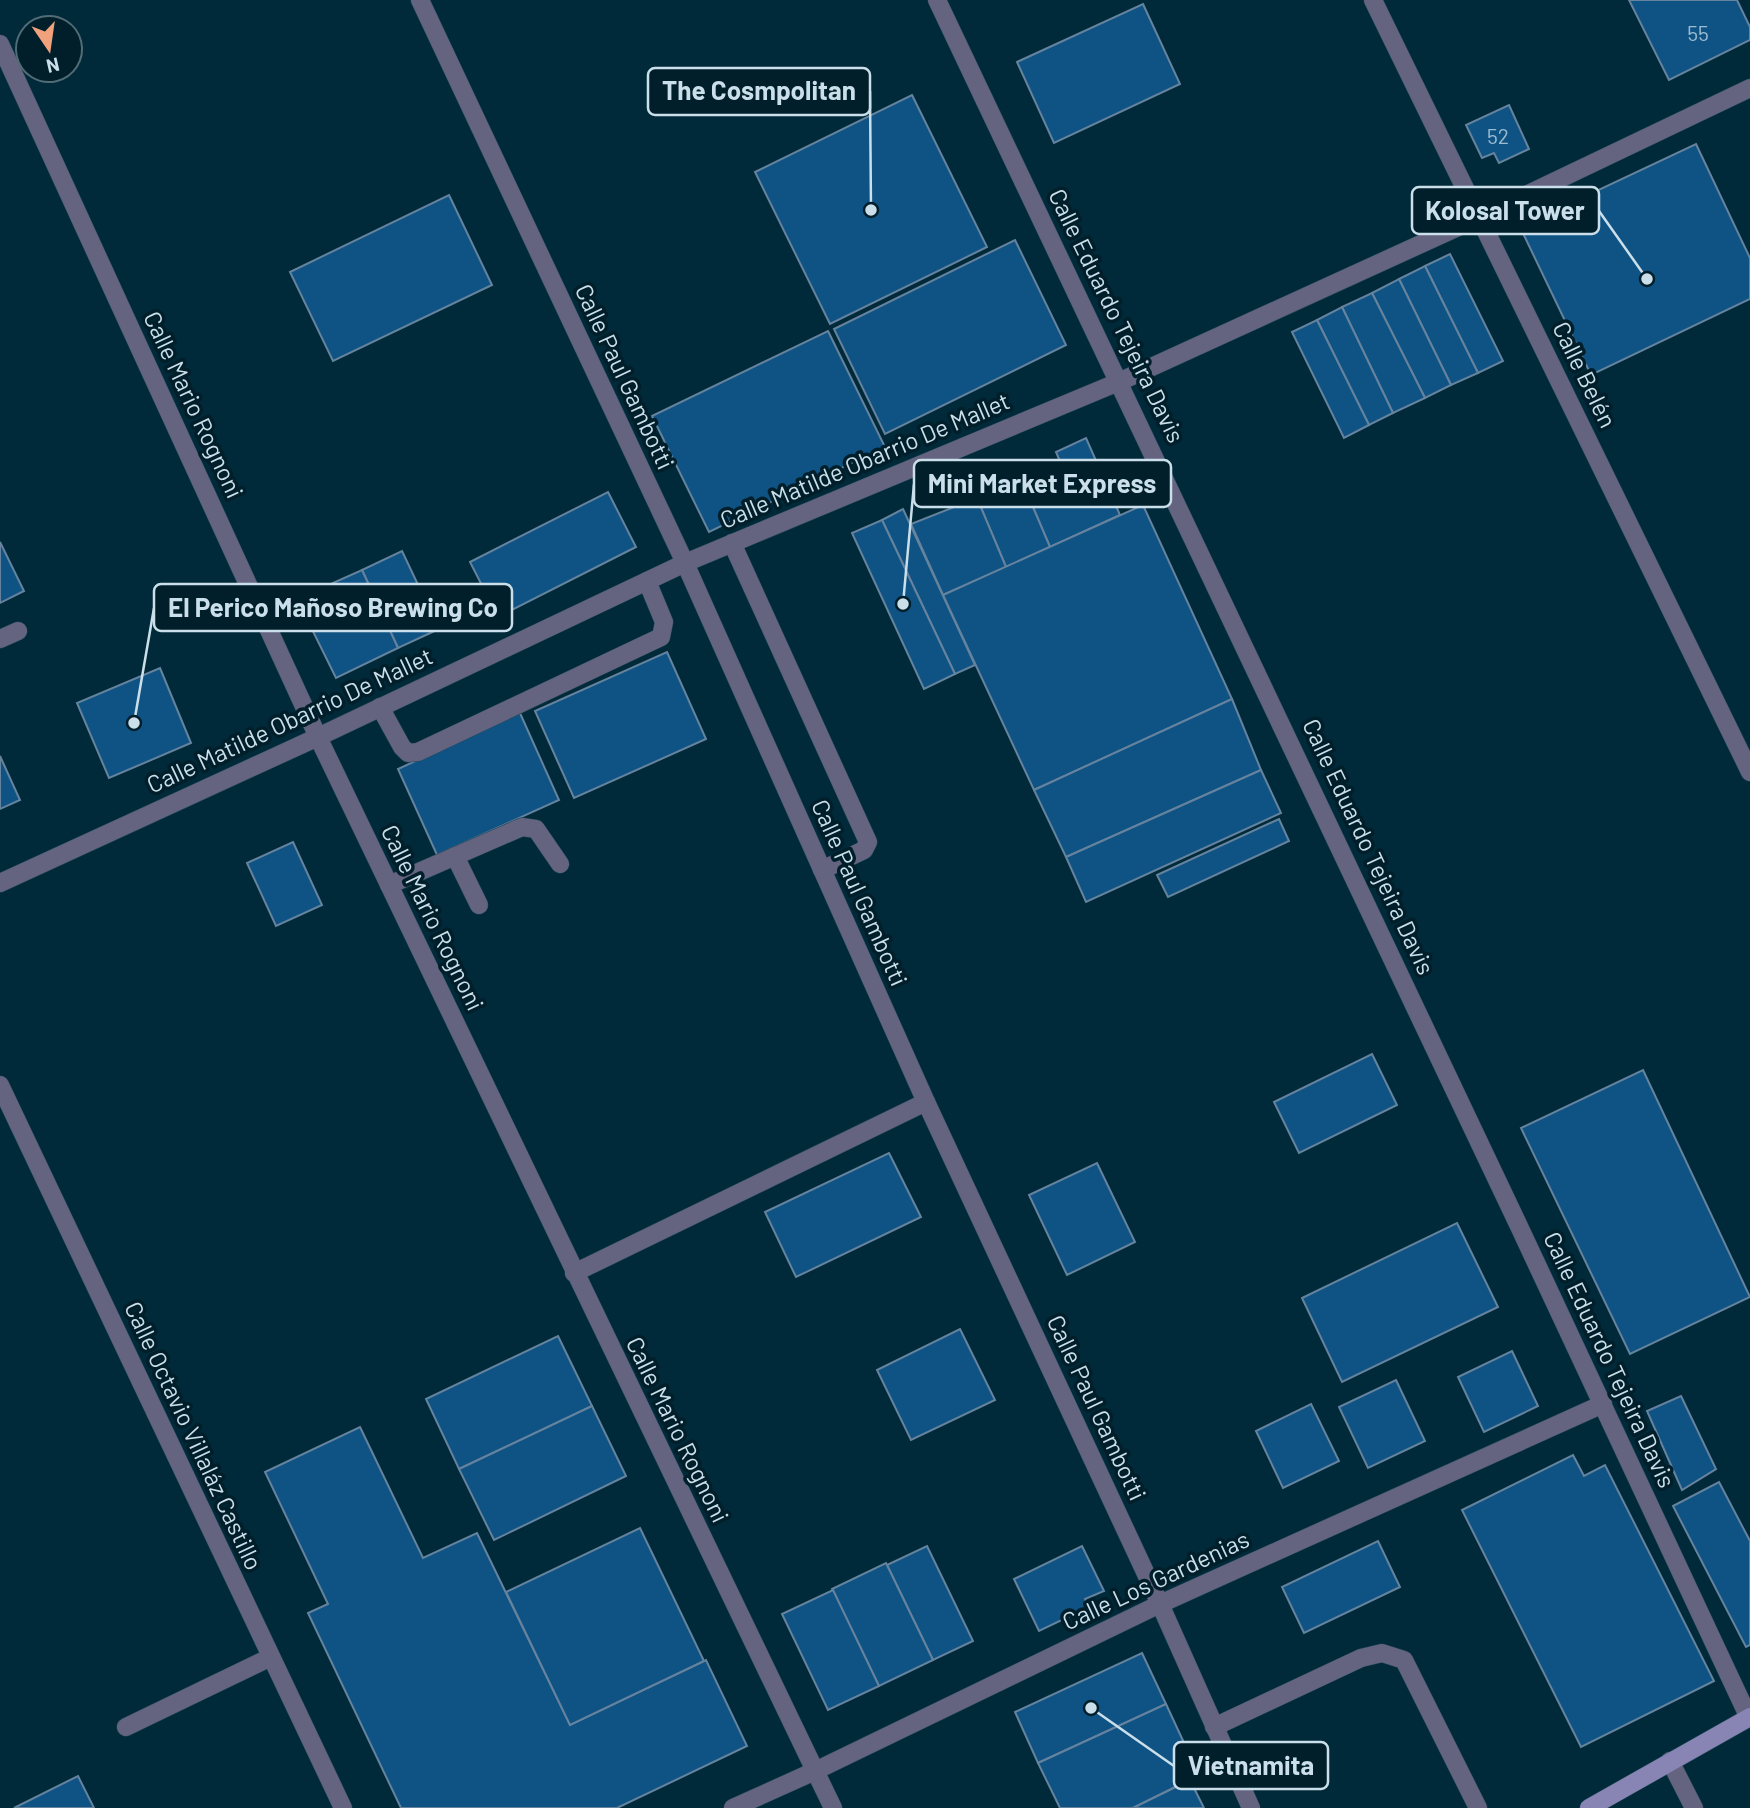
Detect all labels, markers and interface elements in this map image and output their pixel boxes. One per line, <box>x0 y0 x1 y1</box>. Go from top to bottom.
north arrow <box>14 14 84 84</box>
house number: 55 <box>1687 20 1709 45</box>
text: N <box>44 53 62 79</box>
callout: The Cosmpolitan <box>648 68 870 115</box>
text: The Cosmpolitan <box>662 74 856 105</box>
house number: 52 <box>1487 123 1509 148</box>
street label: Calle Eduardo Tejeira Davis <box>1043 184 1191 447</box>
callout: Kolosal Tower <box>1412 187 1599 234</box>
text: Kolosal Tower <box>1425 194 1585 225</box>
street label: Calle Paul Gambotti <box>570 279 681 474</box>
street label: Calle Mario Rognoni <box>138 306 250 502</box>
street label: Calle Belén <box>1547 317 1623 432</box>
street label: Calle Matilde Obarrio De Mallet <box>715 385 1014 534</box>
callout: Mini Market Express <box>914 460 1171 507</box>
text: Mini Market Express <box>928 467 1156 498</box>
callout: El Perico Mañoso Brewing Co <box>154 584 512 631</box>
text: El Perico Mañoso Brewing Co <box>168 591 498 622</box>
street label: Calle Matilde Obarrio De Mallet <box>142 641 437 799</box>
street label: Calle Eduardo Tejeira Davis <box>1297 714 1441 979</box>
street label: Calle Paul Gambotti <box>806 795 914 990</box>
street label: Calle Mario Rognoni <box>376 820 491 1015</box>
street label: Calle Eduardo Tejeira Davis <box>1538 1227 1682 1492</box>
street label: Calle Octavio Villaláz Castillo <box>119 1297 269 1574</box>
street label: Calle Paul Gambotti <box>1042 1310 1153 1505</box>
street label: Calle Mario Rognoni <box>621 1332 736 1527</box>
street label: Calle Los Gardenias <box>1057 1524 1253 1636</box>
callout: Vietnamita <box>1174 1742 1328 1789</box>
text: Vietnamita <box>1188 1749 1314 1780</box>

